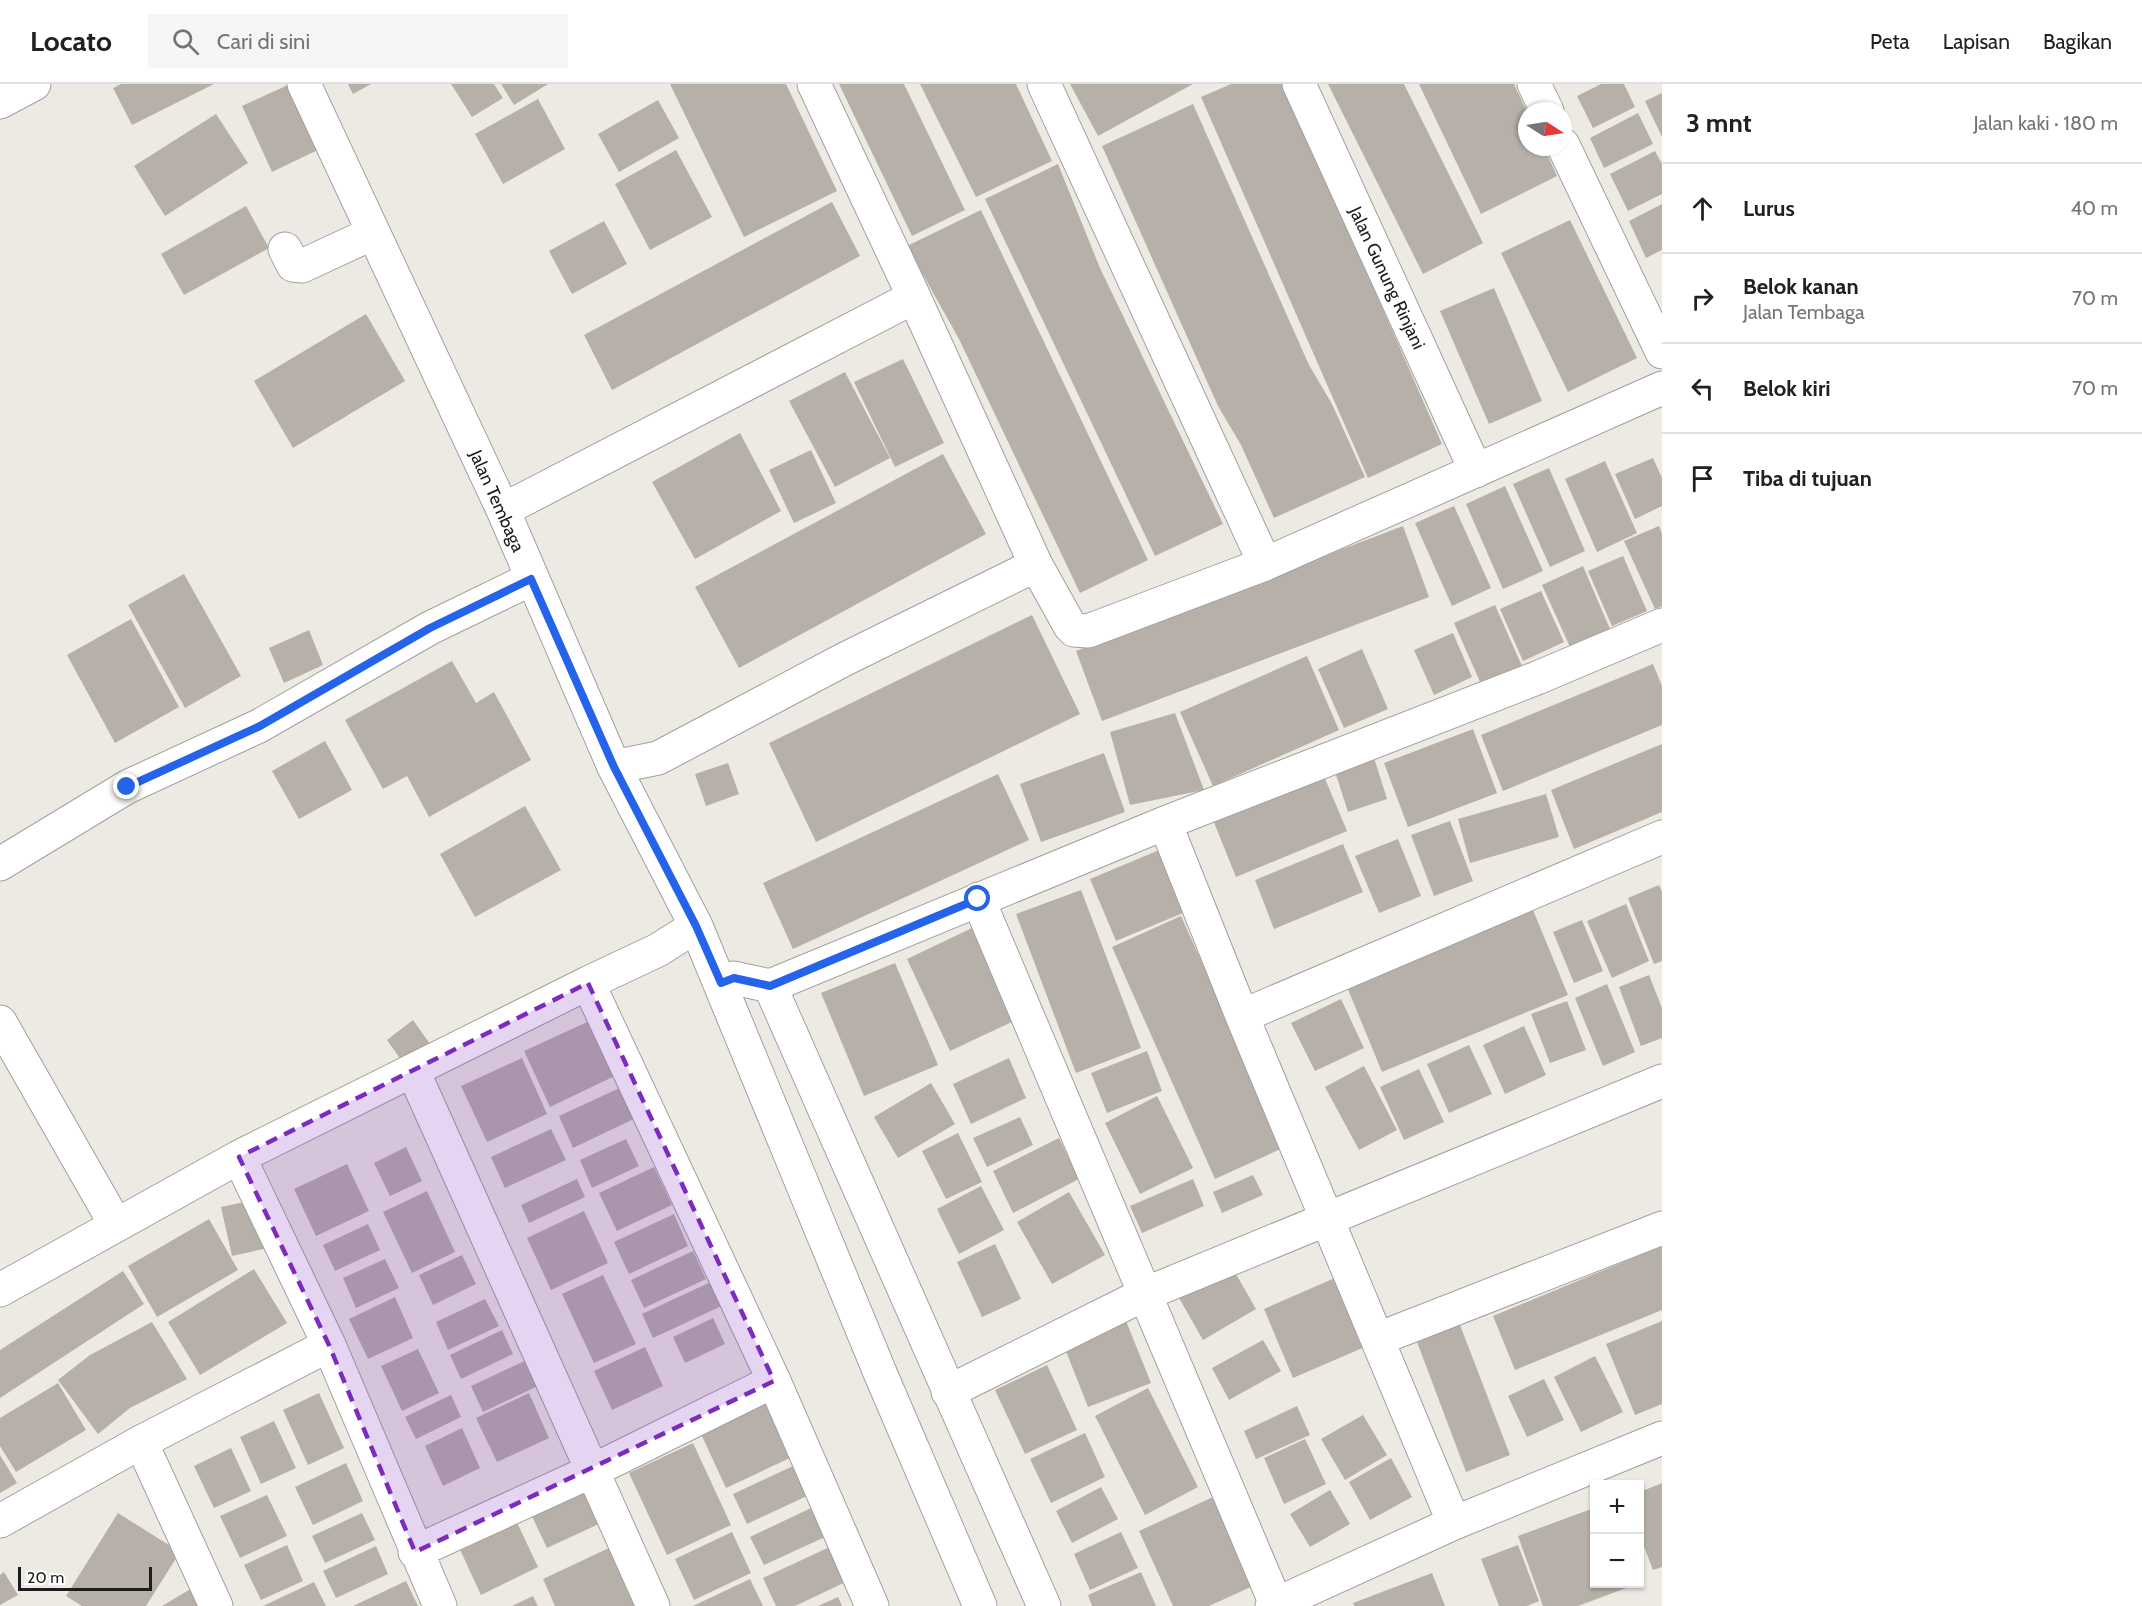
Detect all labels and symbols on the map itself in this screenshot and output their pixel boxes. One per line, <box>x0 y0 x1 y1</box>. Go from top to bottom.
north arrow <box>1518 102 1572 156</box>
street label: Jalan Gunung Rinjani <box>1344 202 1430 353</box>
street label: Jalan Tembaga <box>464 446 529 556</box>
route end <box>113 773 139 799</box>
route start <box>964 885 990 911</box>
scale bar <box>18 1564 152 1592</box>

